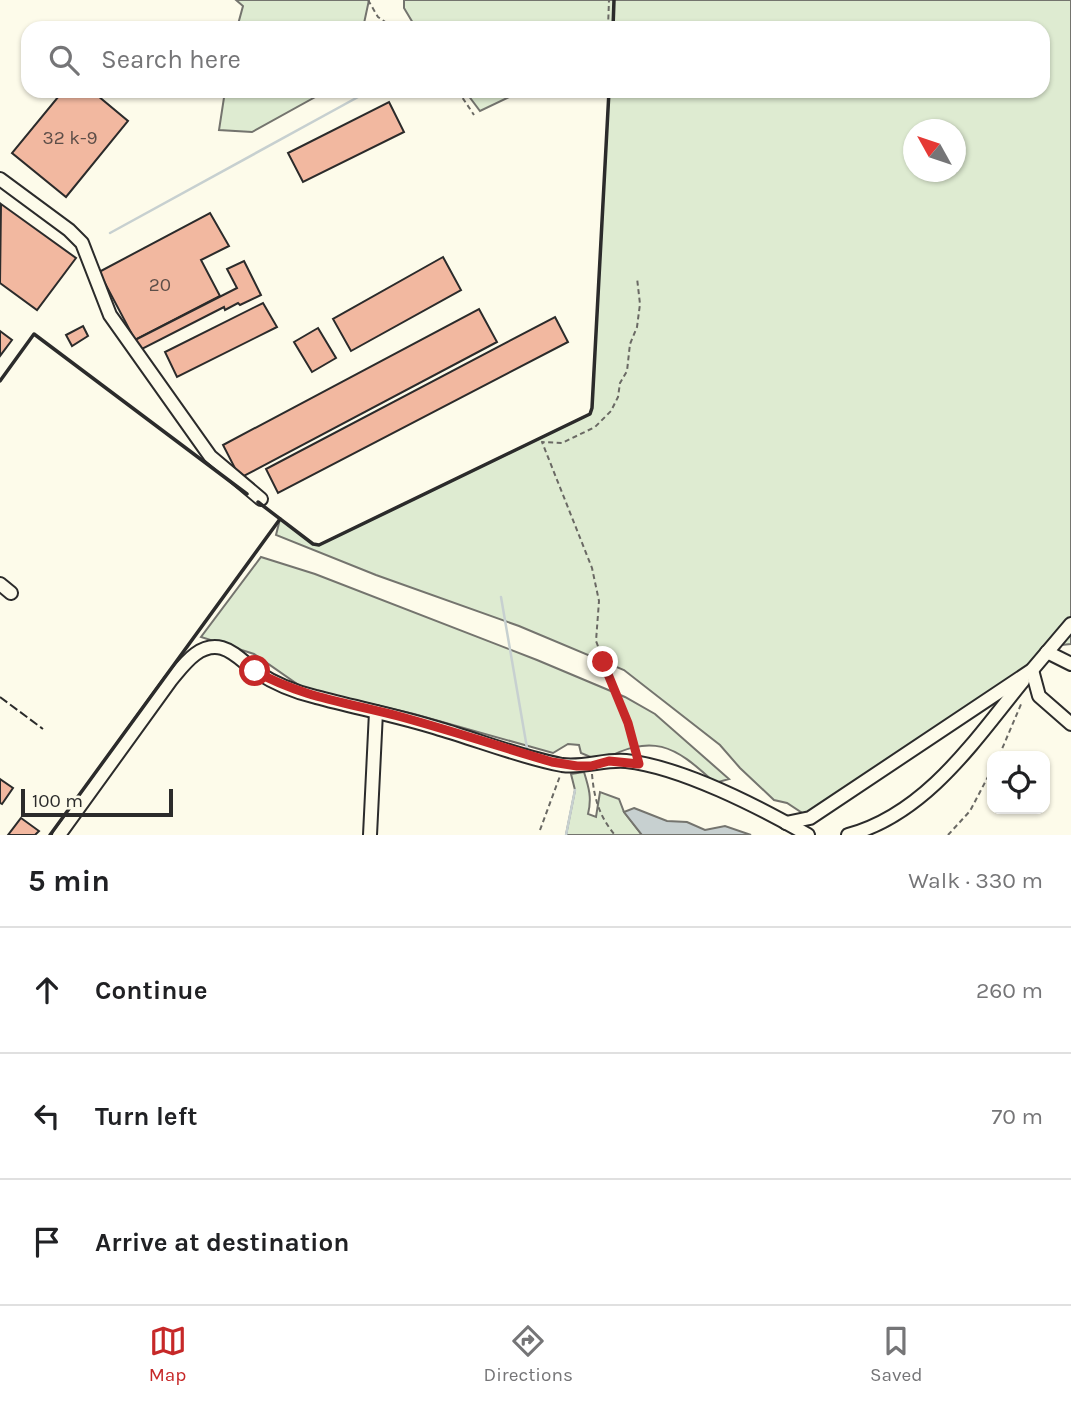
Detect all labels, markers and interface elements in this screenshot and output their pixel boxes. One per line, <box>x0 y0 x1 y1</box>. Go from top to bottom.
search box <box>21 21 1050 98</box>
icon: search <box>45 41 83 79</box>
text: Search here <box>101 44 241 75</box>
north arrow <box>903 119 966 182</box>
house number: 32 k-9 <box>42 127 98 149</box>
house number: 20 <box>149 274 171 296</box>
route end <box>587 646 618 677</box>
route start <box>239 655 270 686</box>
map controls <box>987 751 1050 814</box>
button: locate <box>987 751 1050 814</box>
scale bar <box>21 786 173 818</box>
text: 100 m <box>32 790 83 812</box>
text: 5 min <box>28 863 110 899</box>
text: Walk · 330 m <box>908 867 1043 894</box>
icon: ahead <box>28 971 66 1009</box>
text: Continue <box>95 975 207 1006</box>
text: 260 m <box>976 977 1043 1004</box>
icon: left <box>28 1097 66 1135</box>
text: Turn left <box>95 1101 197 1132</box>
text: 70 m <box>992 1103 1043 1130</box>
icon: arrive <box>28 1223 66 1261</box>
text: Arrive at destination <box>95 1227 349 1258</box>
tab: Map <box>149 1322 187 1386</box>
tab: Directions <box>484 1322 573 1386</box>
tab: Saved <box>870 1322 922 1386</box>

